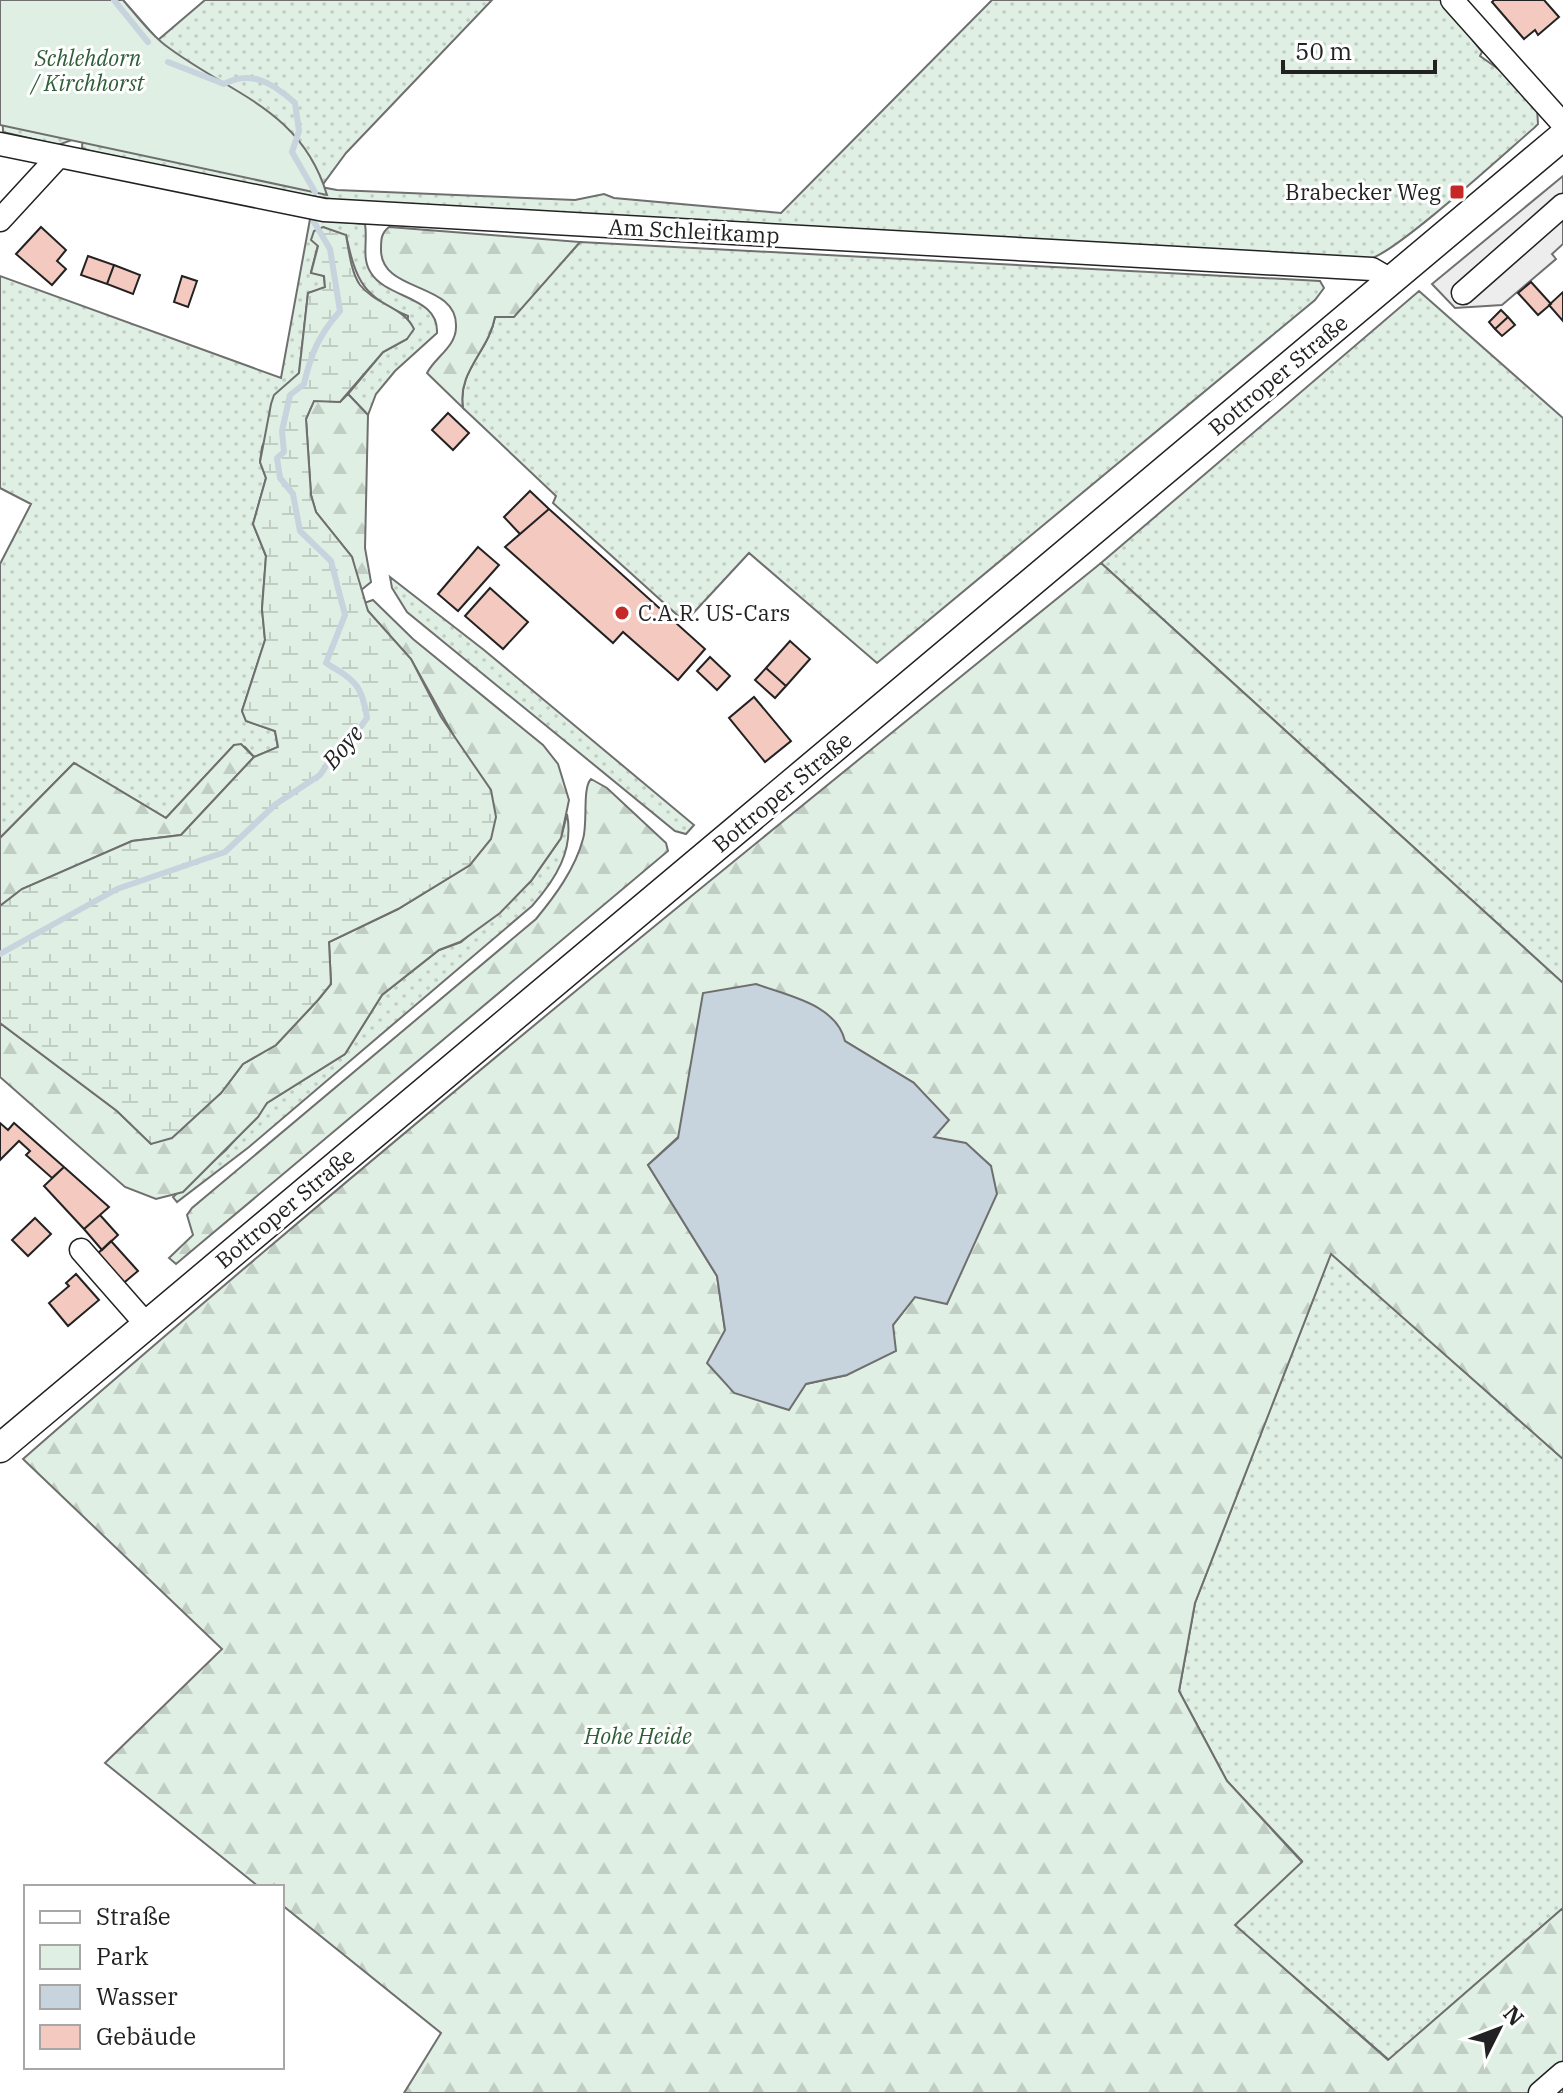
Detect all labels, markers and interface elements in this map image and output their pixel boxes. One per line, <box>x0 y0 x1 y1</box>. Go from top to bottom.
scale bar <box>1283 24 1435 74</box>
text: 50 m <box>1295 35 1352 67</box>
park label: Schlehdorn / Kirchhorst <box>30 43 146 97</box>
place label: Brabecker Weg <box>1285 177 1441 206</box>
marker: Brabecker Weg <box>1448 183 1466 201</box>
street label: Am Schleitkamp <box>608 212 780 249</box>
street label: Bottroper Straße <box>1202 308 1353 441</box>
place label: C.A.R. US-Cars <box>638 598 790 627</box>
marker: C.A.R. US-Cars <box>613 604 631 622</box>
water label: Boye <box>314 717 370 776</box>
street label: Bottroper Straße <box>706 725 857 858</box>
street label: Bottroper Straße <box>209 1141 360 1274</box>
park label: Hohe Heide <box>583 1721 692 1750</box>
legend <box>24 1885 284 2069</box>
text: Straße <box>96 1900 171 1932</box>
text: Park <box>96 1940 148 1972</box>
text: Wasser <box>96 1980 178 2012</box>
north arrow <box>1459 1989 1539 2069</box>
text: N <box>1498 1999 1531 2031</box>
text: Gebäude <box>96 2020 196 2052</box>

